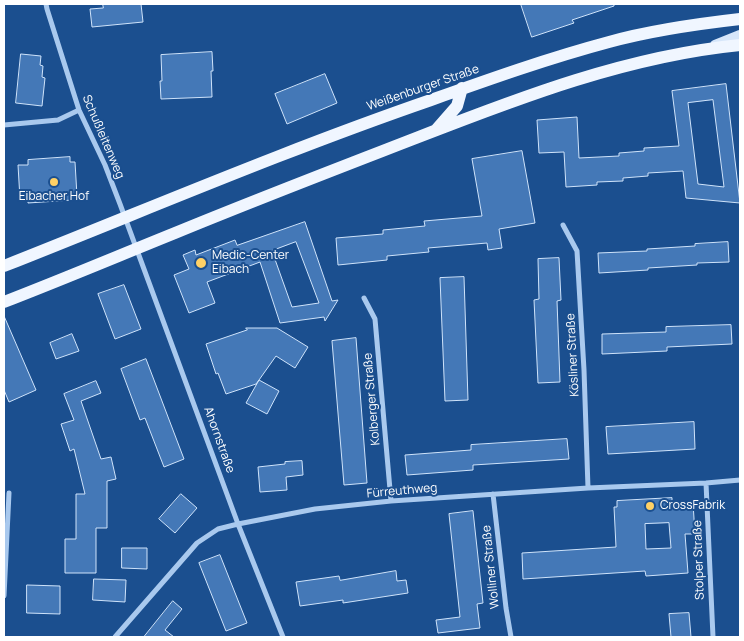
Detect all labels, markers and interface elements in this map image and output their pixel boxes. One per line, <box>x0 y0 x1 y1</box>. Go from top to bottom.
street label: Weißenburger Straße <box>365 62 481 114</box>
street label: Schußleitenweg <box>79 93 127 181</box>
marker: Eibacher Hof <box>48 176 60 188</box>
place label: Eibacher Hof <box>19 190 89 204</box>
place label: Medic-Center Eibach <box>212 249 289 277</box>
marker: Medic-Center Eibach <box>194 256 208 270</box>
street label: Kösliner Straße <box>564 313 582 397</box>
street label: Kolberger Straße <box>361 352 383 446</box>
street label: Ahornstraße <box>200 405 238 475</box>
street label: Fürreuthweg <box>366 481 438 501</box>
place label: CrossFabrik <box>660 499 725 513</box>
marker: CrossFabrik <box>644 500 656 512</box>
street label: Stolper Straße <box>690 520 708 600</box>
street label: Wolliner Straße <box>479 524 503 610</box>

